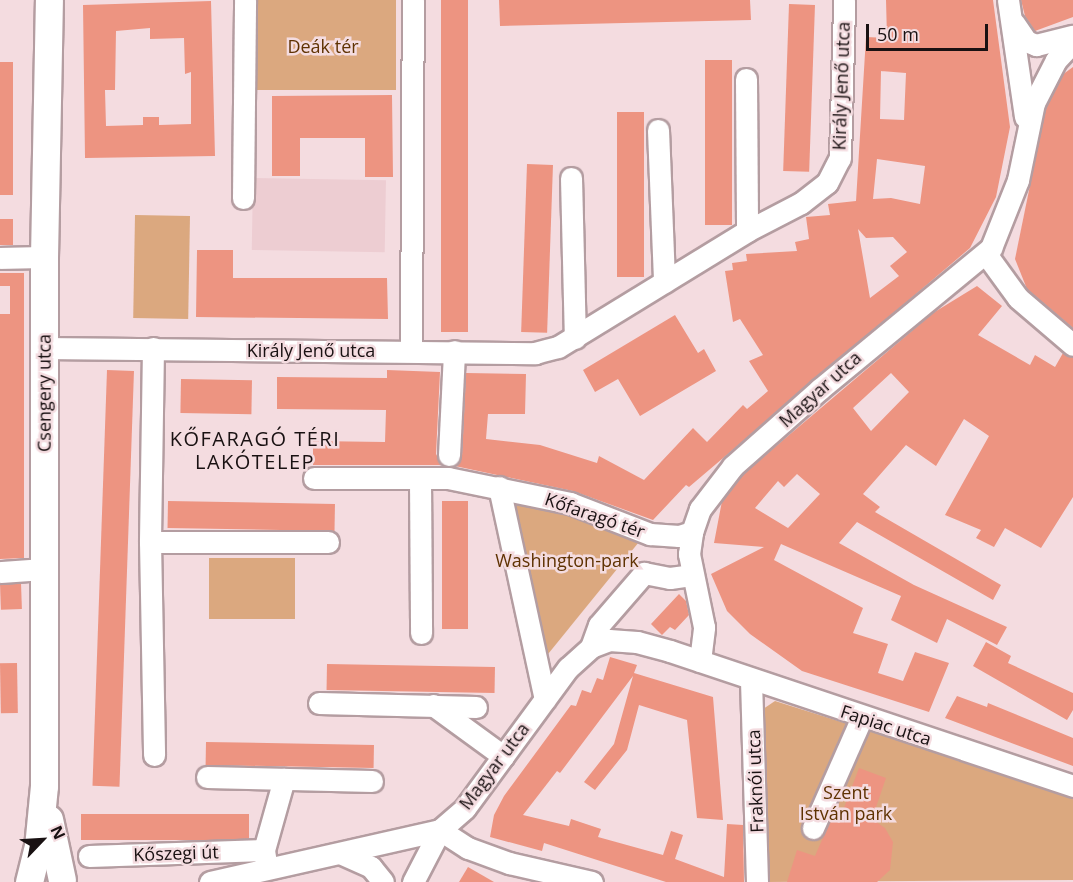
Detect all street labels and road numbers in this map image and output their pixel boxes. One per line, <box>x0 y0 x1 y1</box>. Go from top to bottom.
street label: Király Jenő utca <box>828 21 854 151</box>
street label: Csengery utca <box>33 334 55 452</box>
street label: Király Jenő utca <box>247 339 375 361</box>
street label: Magyar utca <box>774 346 866 432</box>
street label: Kőfaragó tér <box>542 488 648 542</box>
street label: Fapiac utca <box>838 700 934 750</box>
street label: Magyar utca <box>454 718 534 814</box>
street label: Fraknói utca <box>742 729 768 833</box>
street label: Kőszegi út <box>133 841 219 865</box>

